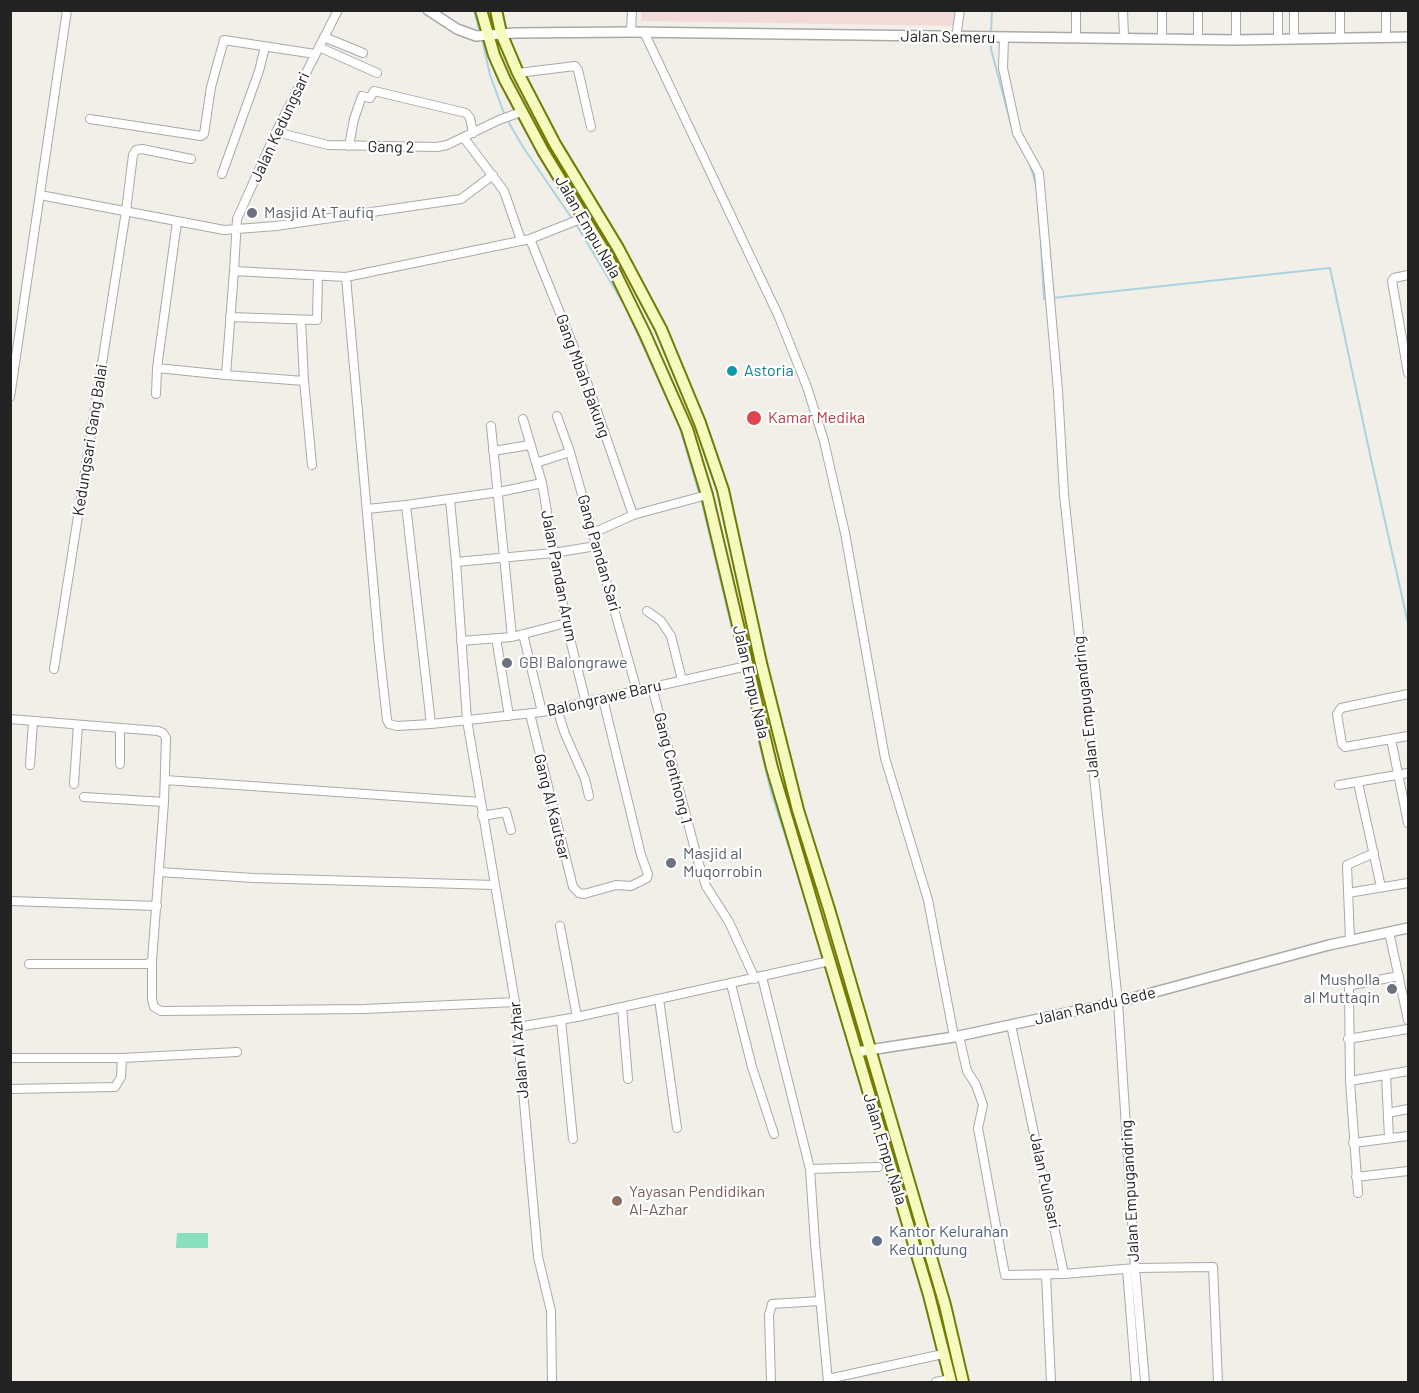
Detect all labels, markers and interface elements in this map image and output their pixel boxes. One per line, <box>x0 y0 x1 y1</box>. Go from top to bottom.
street label: Jalan Semeru <box>900 27 996 47</box>
street label: Jalan Kedungsari <box>246 69 314 185</box>
street label: Gang 2 <box>367 137 415 157</box>
street label: Jalan Empu Nala <box>551 172 625 282</box>
place label: Masjid At Taufiq <box>264 203 374 223</box>
marker: Masjid At Taufiq <box>245 206 259 220</box>
street label: Gang Mbah Bakung <box>552 311 614 441</box>
place label: Astoria <box>744 361 794 381</box>
street label: Kedungsari Gang Balai <box>68 363 112 517</box>
marker: Astoria <box>725 364 739 378</box>
place label: Kamar Medika <box>768 408 865 428</box>
marker: Kamar Medika <box>745 409 763 427</box>
street label: Gang Pandan Sari <box>573 492 625 614</box>
street label: Jalan Pandan Arum <box>537 509 581 643</box>
street label: Jalan Empu Nala <box>729 624 773 740</box>
street label: Jalan Empugandring <box>1069 635 1103 779</box>
place label: GBI Balongrawe <box>519 653 628 673</box>
marker: GBI Balongrawe <box>500 656 514 670</box>
street label: Balongrawe Baru <box>545 675 663 721</box>
street label: Gang Centhong 1 <box>650 710 696 826</box>
street label: Gang Al Kautsar <box>530 752 574 862</box>
place label: Masjid al Muqorrobin <box>683 844 762 882</box>
marker: Masjid al Muqorrobin <box>664 856 678 870</box>
place label: Musholla al Muttaqin <box>1304 970 1380 1008</box>
marker: Musholla al Muttaqin <box>1385 982 1399 996</box>
street label: Jalan Randu Gede <box>1033 983 1157 1029</box>
street label: Jalan Al Azhar <box>505 1001 533 1099</box>
street label: Jalan Empu Nala <box>859 1091 911 1207</box>
street label: Jalan Empugandring <box>1117 1119 1143 1263</box>
street label: Jalan Pulosari <box>1025 1131 1065 1231</box>
place label: Yayasan Pendidikan Al-Azhar <box>629 1182 765 1220</box>
marker: Yayasan Pendidikan Al-Azhar <box>610 1194 624 1208</box>
place label: Kantor Kelurahan Kedundung <box>889 1222 1009 1260</box>
marker: Kantor Kelurahan Kedundung <box>870 1234 884 1248</box>

